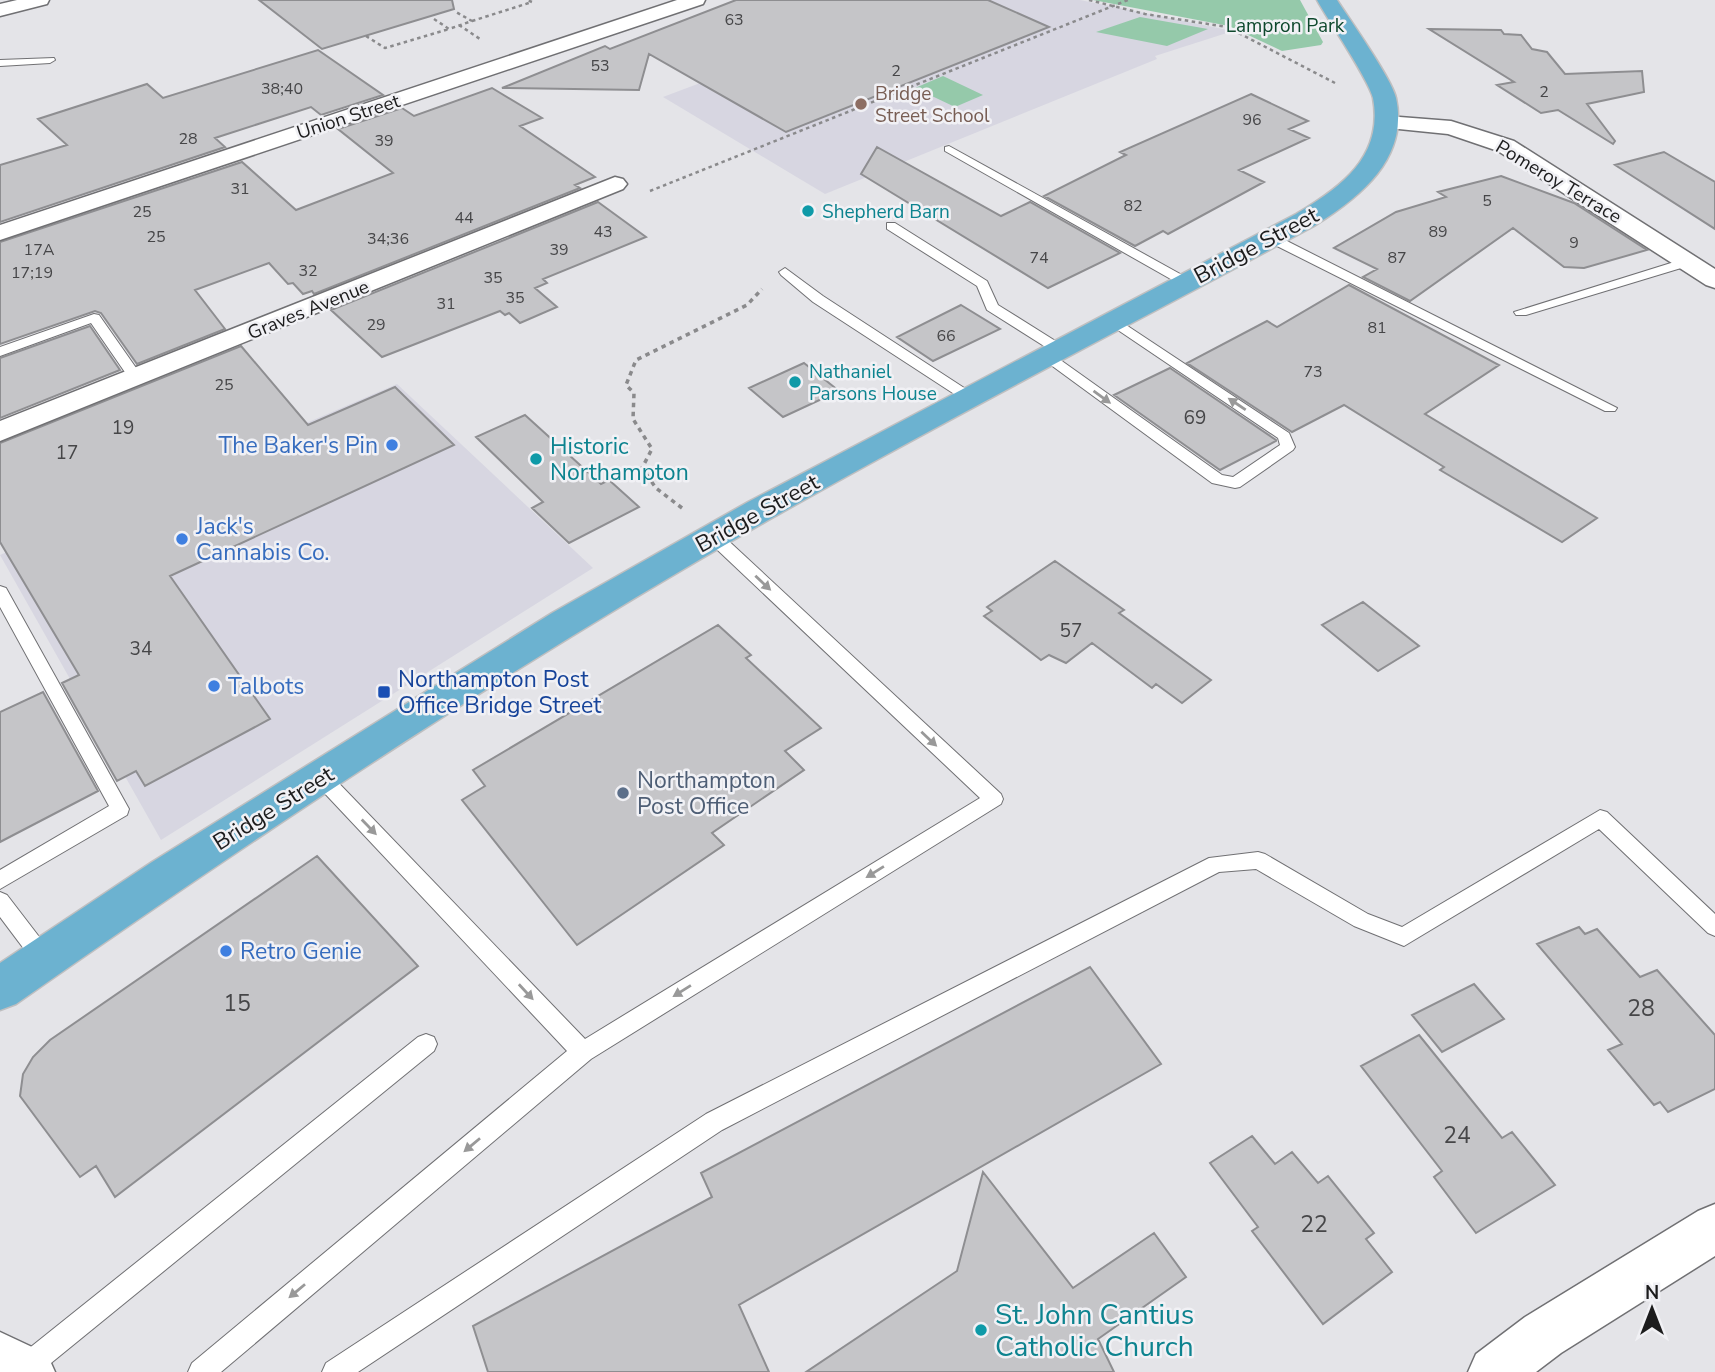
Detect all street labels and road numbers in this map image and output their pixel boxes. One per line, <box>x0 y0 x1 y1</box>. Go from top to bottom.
street label: Union Street <box>293 88 404 146</box>
street label: Pomeroy Terrace <box>1491 134 1626 230</box>
street label: Bridge Street <box>1189 199 1325 291</box>
street label: Graves Avenue <box>244 274 373 346</box>
street label: Bridge Street <box>690 466 825 560</box>
street label: Bridge Street <box>207 759 340 858</box>

